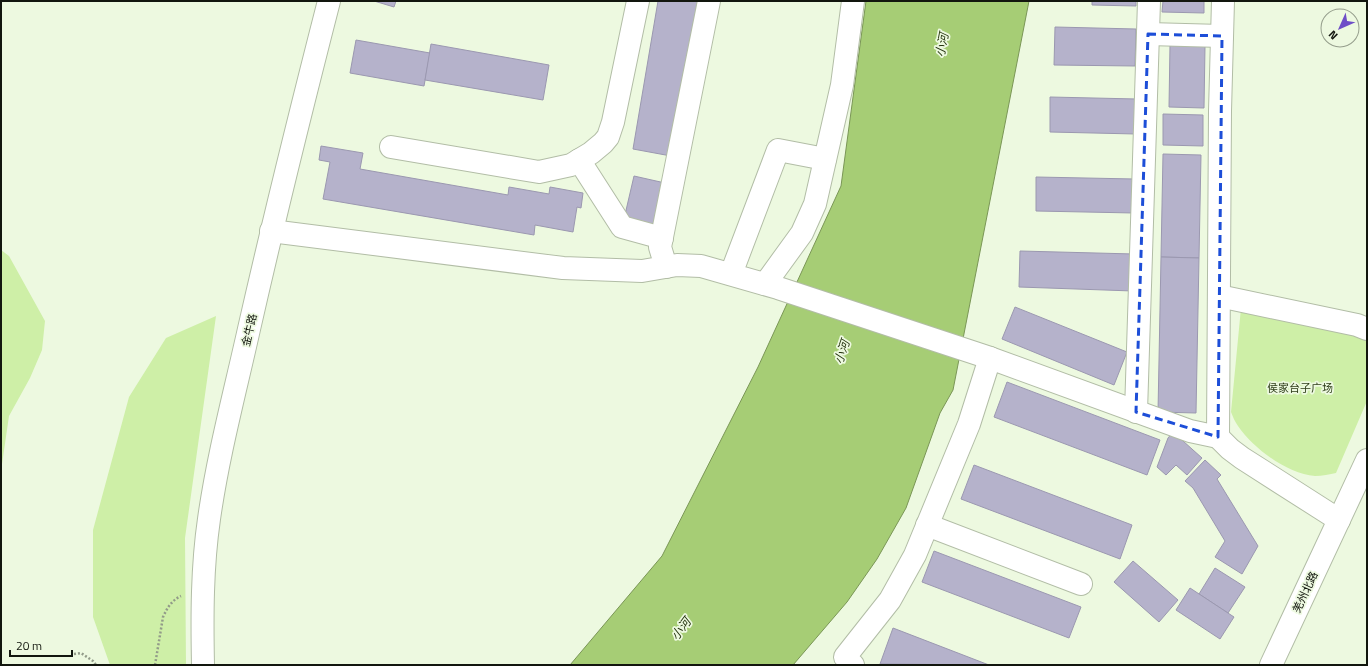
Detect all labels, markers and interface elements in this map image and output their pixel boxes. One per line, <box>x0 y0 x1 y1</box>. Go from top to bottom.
north arrow <box>1320 8 1360 48</box>
text: N <box>1325 27 1341 43</box>
water label: 小河 <box>930 29 954 59</box>
street label: 金牛路 <box>237 312 261 348</box>
water label: 小河 <box>829 336 855 366</box>
park label: 侯家台子广场 <box>1267 380 1333 396</box>
street label: 羌州北路 <box>1288 569 1322 615</box>
water label: 小河 <box>666 612 697 644</box>
scale bar <box>10 632 72 658</box>
text: 20 m <box>16 636 42 655</box>

